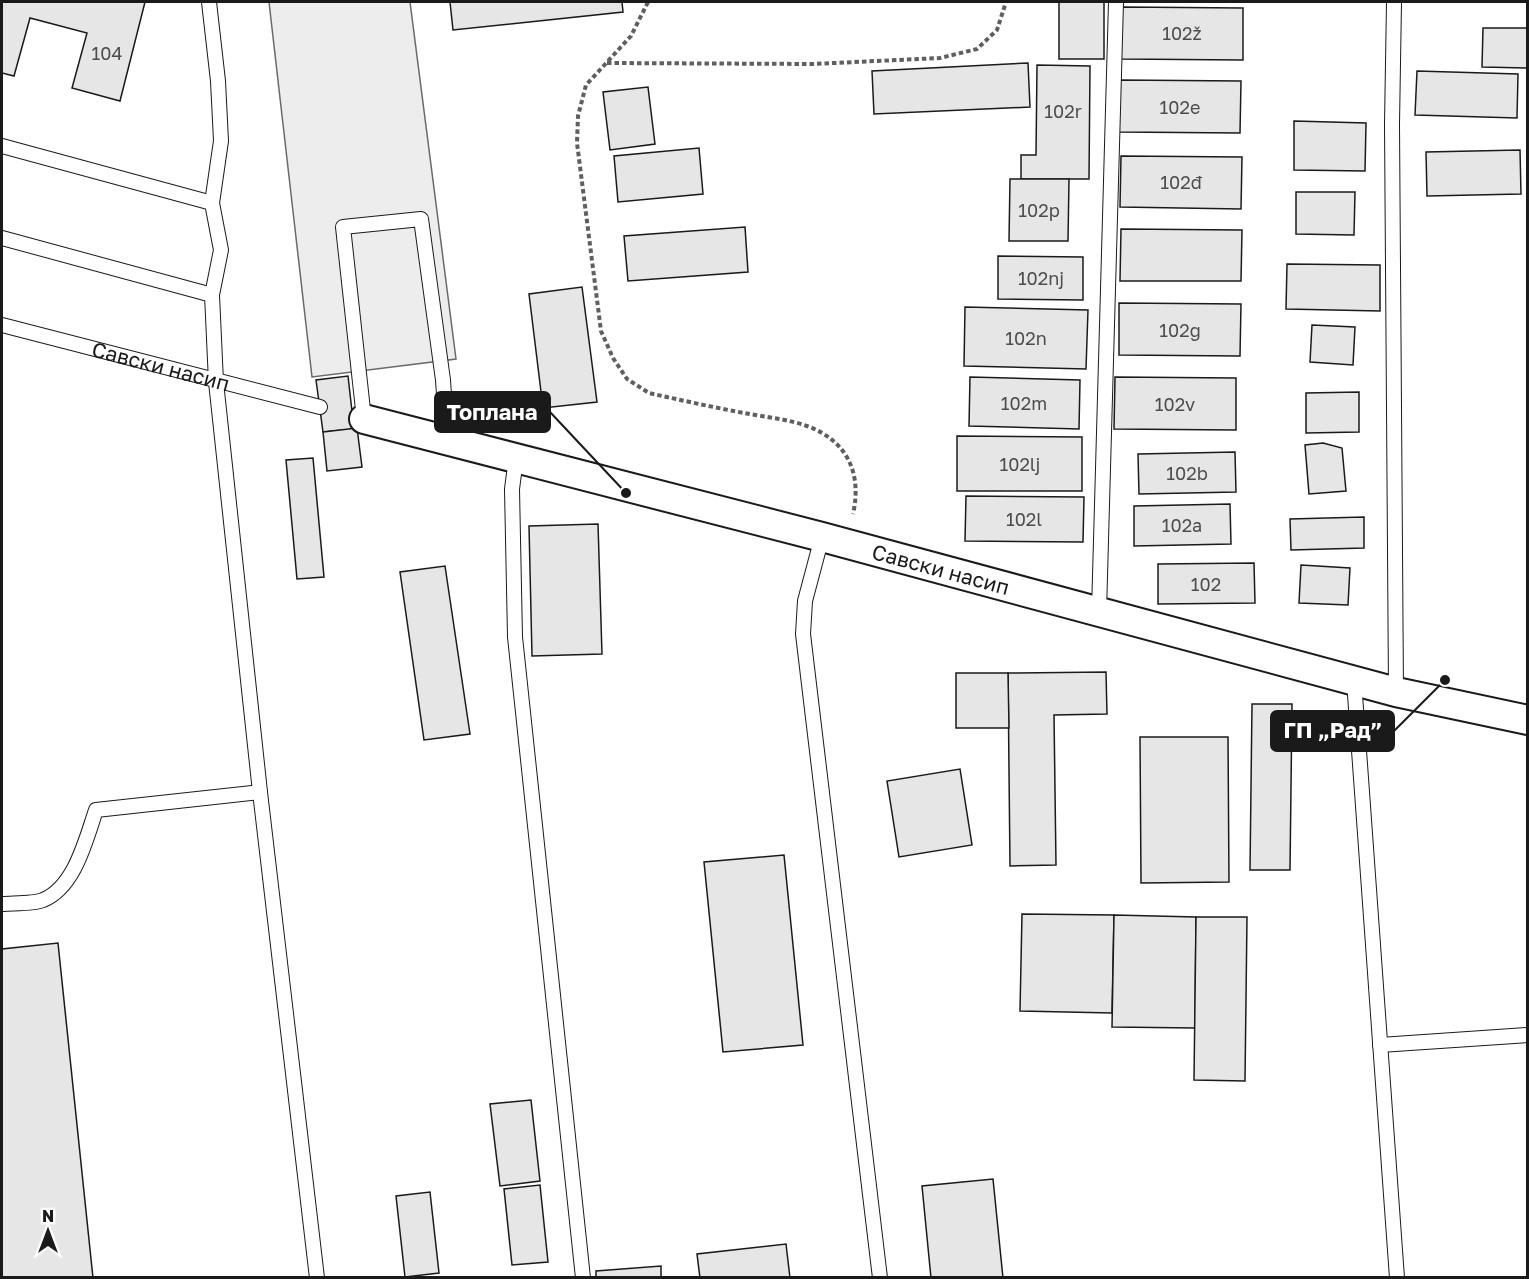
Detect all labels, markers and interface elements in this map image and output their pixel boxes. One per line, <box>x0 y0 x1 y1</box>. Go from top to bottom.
house number: 102ž <box>1162 22 1202 44</box>
house number: 104 <box>92 42 122 64</box>
house number: 102e <box>1160 96 1200 118</box>
house number: 102r <box>1044 100 1082 122</box>
house number: 102đ <box>1160 171 1203 193</box>
house number: 102p <box>1018 199 1060 221</box>
house number: 102nj <box>1018 267 1064 289</box>
house number: 102g <box>1159 319 1201 341</box>
house number: 102n <box>1005 327 1047 349</box>
street label: Савски насип <box>89 336 232 396</box>
callout: Топлана <box>435 392 550 432</box>
house number: 102m <box>1001 392 1047 414</box>
house number: 102v <box>1155 393 1195 415</box>
text: Топлана <box>447 398 538 425</box>
house number: 102lj <box>1000 453 1040 475</box>
house number: 102b <box>1166 462 1208 484</box>
house number: 102l <box>1006 508 1042 530</box>
house number: 102a <box>1162 514 1202 536</box>
street label: Савски насип <box>869 538 1012 600</box>
house number: 102 <box>1191 573 1221 595</box>
callout: ГП „Рад” <box>1271 711 1394 751</box>
text: ГП „Рад” <box>1284 716 1382 743</box>
north arrow <box>18 1201 78 1261</box>
text: N <box>42 1206 54 1226</box>

